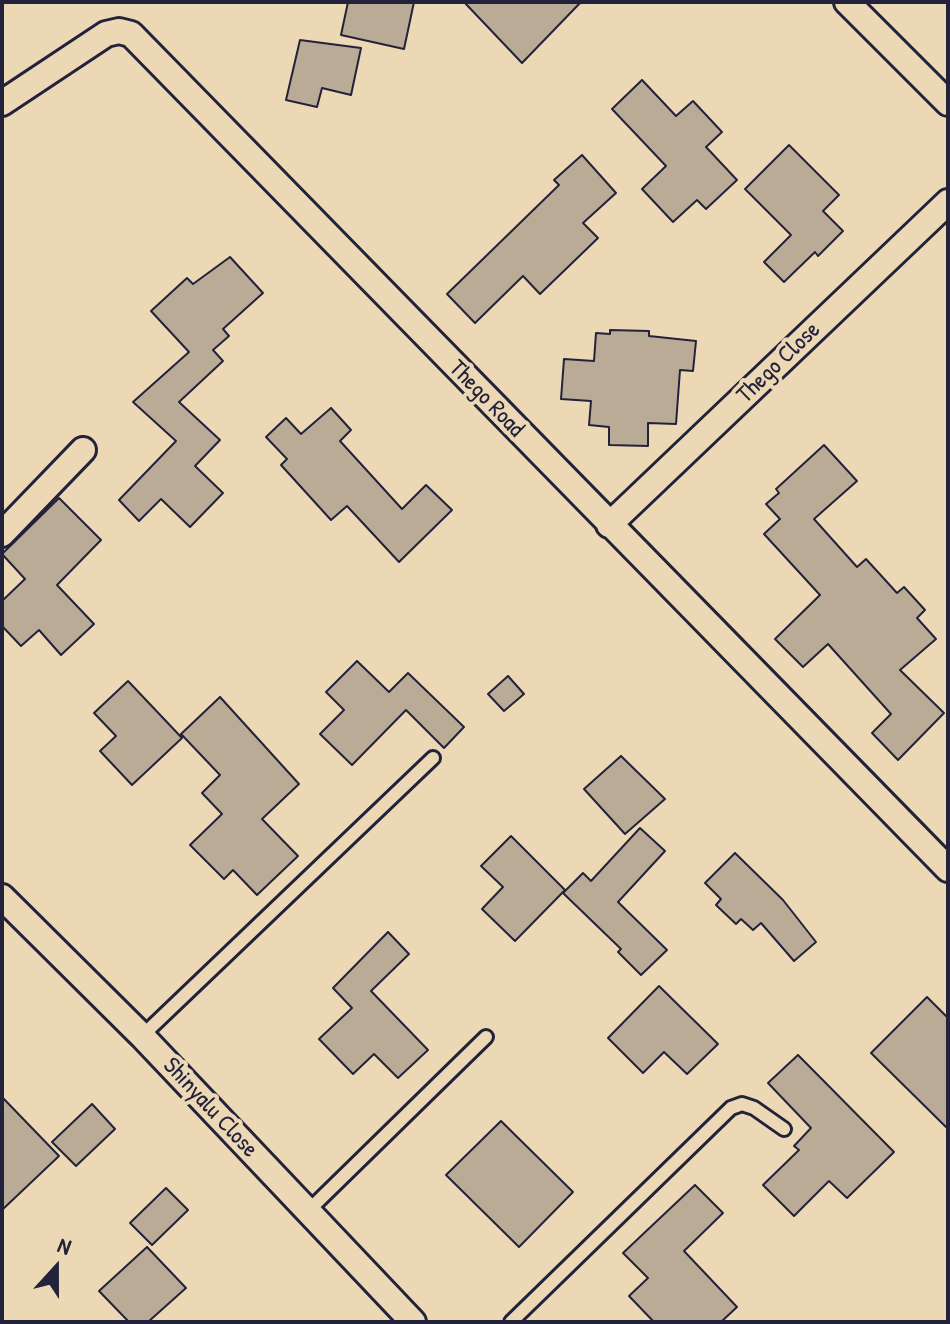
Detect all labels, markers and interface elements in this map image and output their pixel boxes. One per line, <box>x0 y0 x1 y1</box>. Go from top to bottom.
street label: Thego Close <box>731 316 827 410</box>
street label: Thego Road <box>442 354 530 444</box>
street label: Shinyalu Close <box>156 1052 264 1164</box>
north arrow <box>16 1228 96 1308</box>
text: N <box>54 1229 75 1262</box>

